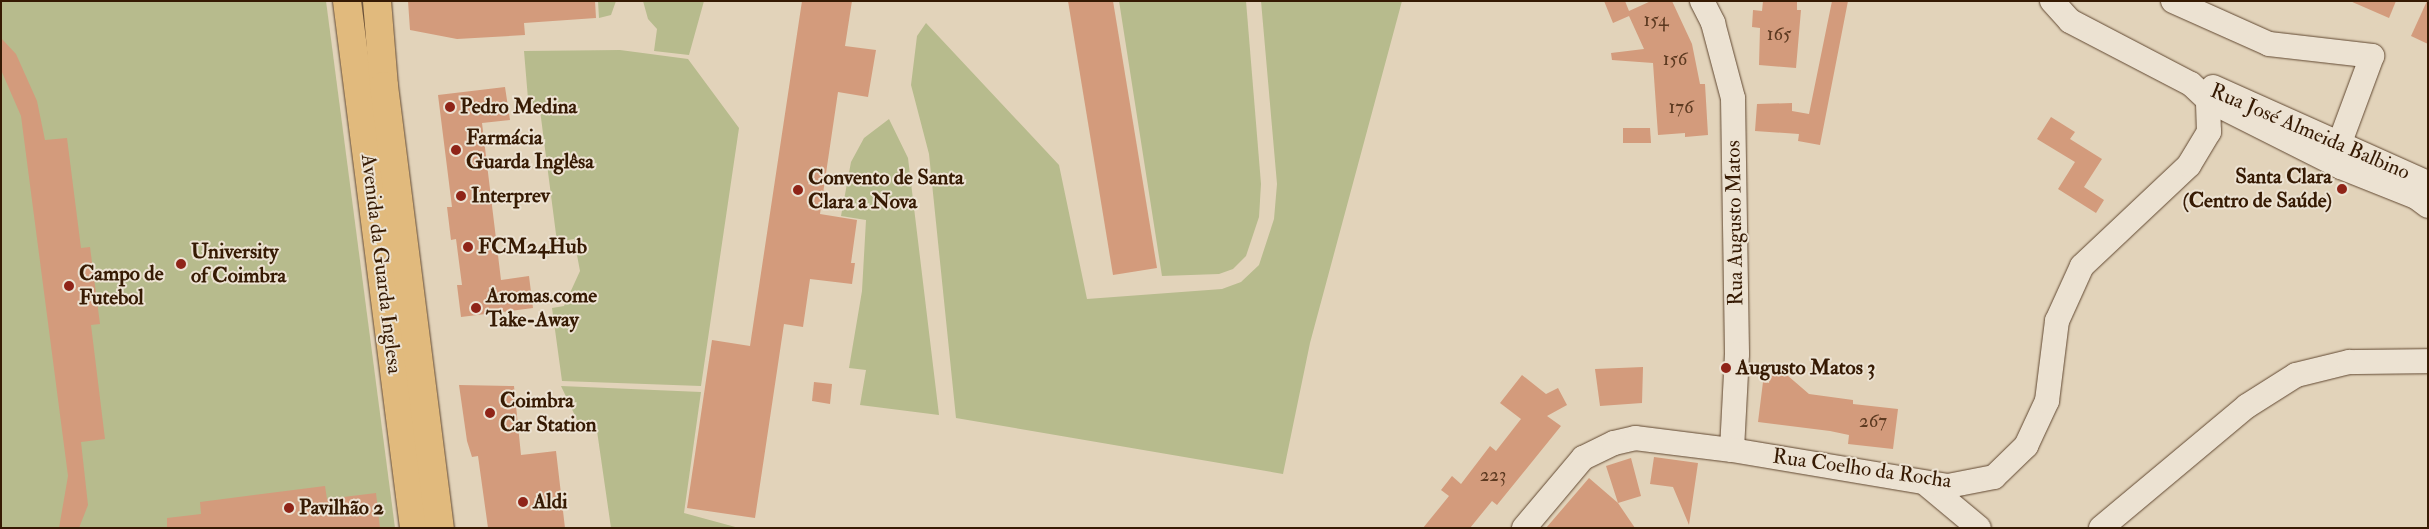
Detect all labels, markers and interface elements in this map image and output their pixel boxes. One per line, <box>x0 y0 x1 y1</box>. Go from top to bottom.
house number: 154 <box>1644 10 1668 32</box>
house number: 165 <box>1767 24 1791 46</box>
house number: 156 <box>1663 49 1687 71</box>
street label: Rua José Almeida Balbino <box>2206 79 2414 185</box>
place label: Pedro Medina <box>460 94 577 120</box>
house number: 176 <box>1668 97 1694 119</box>
marker: Pedro Medina <box>444 101 456 113</box>
place label: Farmácia Guarda Inglêsa <box>466 125 594 175</box>
street label: Rua Augusto Matos <box>1721 140 1749 306</box>
marker: Farmácia Guarda Inglêsa <box>450 144 462 156</box>
street label: Avenida da Guarda Inglesa <box>355 153 407 375</box>
place label: Santa Clara (Centro de Saúde) <box>2183 164 2332 214</box>
place label: Convento de Santa Clara a Nova <box>808 165 964 215</box>
place label: Interprev <box>471 183 550 209</box>
marker: Santa Clara (Centro de Saúde) <box>2336 183 2348 195</box>
marker: Convento de Santa Clara a Nova <box>792 184 804 196</box>
marker: Interprev <box>455 190 467 202</box>
place label: FCM24Hub <box>478 234 587 260</box>
place label: University of Coimbra <box>191 239 286 289</box>
marker: FCM24Hub <box>462 241 474 253</box>
marker: University of Coimbra <box>175 258 187 270</box>
place label: Campo de Futebol <box>79 261 163 311</box>
marker: Campo de Futebol <box>63 280 75 292</box>
place label: Aromas.come Take-Away <box>486 283 597 333</box>
marker: Aromas.come Take-Away <box>470 302 482 314</box>
place label: Augusto Matos 3 <box>1736 355 1875 381</box>
marker: Augusto Matos 3 <box>1720 362 1732 374</box>
place label: Coimbra Car Station <box>500 388 597 438</box>
marker: Coimbra Car Station <box>484 407 496 419</box>
house number: 267 <box>1859 411 1887 433</box>
street label: Rua Coelho da Rocha <box>1771 444 1953 494</box>
house number: 223 <box>1480 465 1506 487</box>
place label: Aldi <box>533 489 568 515</box>
place label: Pavilhão 2 <box>299 495 384 521</box>
marker: Aldi <box>517 496 529 508</box>
marker: Pavilhão 2 <box>283 502 295 514</box>

